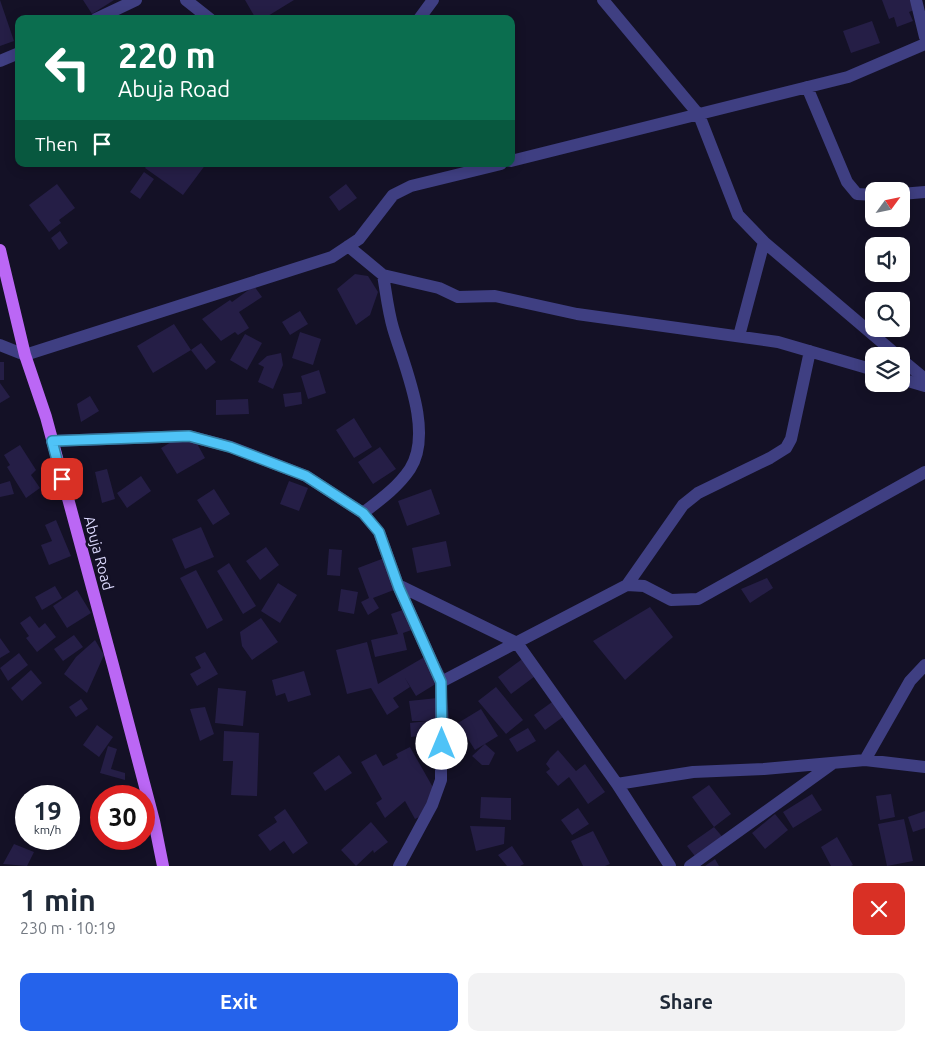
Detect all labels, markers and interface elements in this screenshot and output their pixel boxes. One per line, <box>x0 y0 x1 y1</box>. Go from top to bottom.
icon: left <box>35 35 100 100</box>
text: 220 m <box>118 35 216 75</box>
text: Abuja Road <box>118 76 230 101</box>
icon: arrive <box>88 130 116 158</box>
text: Then <box>35 133 78 155</box>
north arrow <box>865 182 910 228</box>
map controls <box>865 182 910 392</box>
button: sound <box>865 237 910 282</box>
button: search <box>865 292 910 337</box>
button: layers <box>865 347 910 392</box>
pin <box>41 458 83 500</box>
icon: arrive <box>48 465 76 493</box>
street label: Abuja Road <box>81 514 117 592</box>
position arrow <box>415 717 467 769</box>
speed limit sign: 30 <box>90 785 155 850</box>
text: 19 <box>33 797 62 825</box>
text: km/h <box>34 823 61 836</box>
text: 1 min <box>20 883 96 917</box>
button: close <box>853 883 905 935</box>
text: 230 m · 10:19 <box>20 919 116 937</box>
button: Exit <box>20 973 458 1031</box>
button: Share <box>468 973 905 1031</box>

